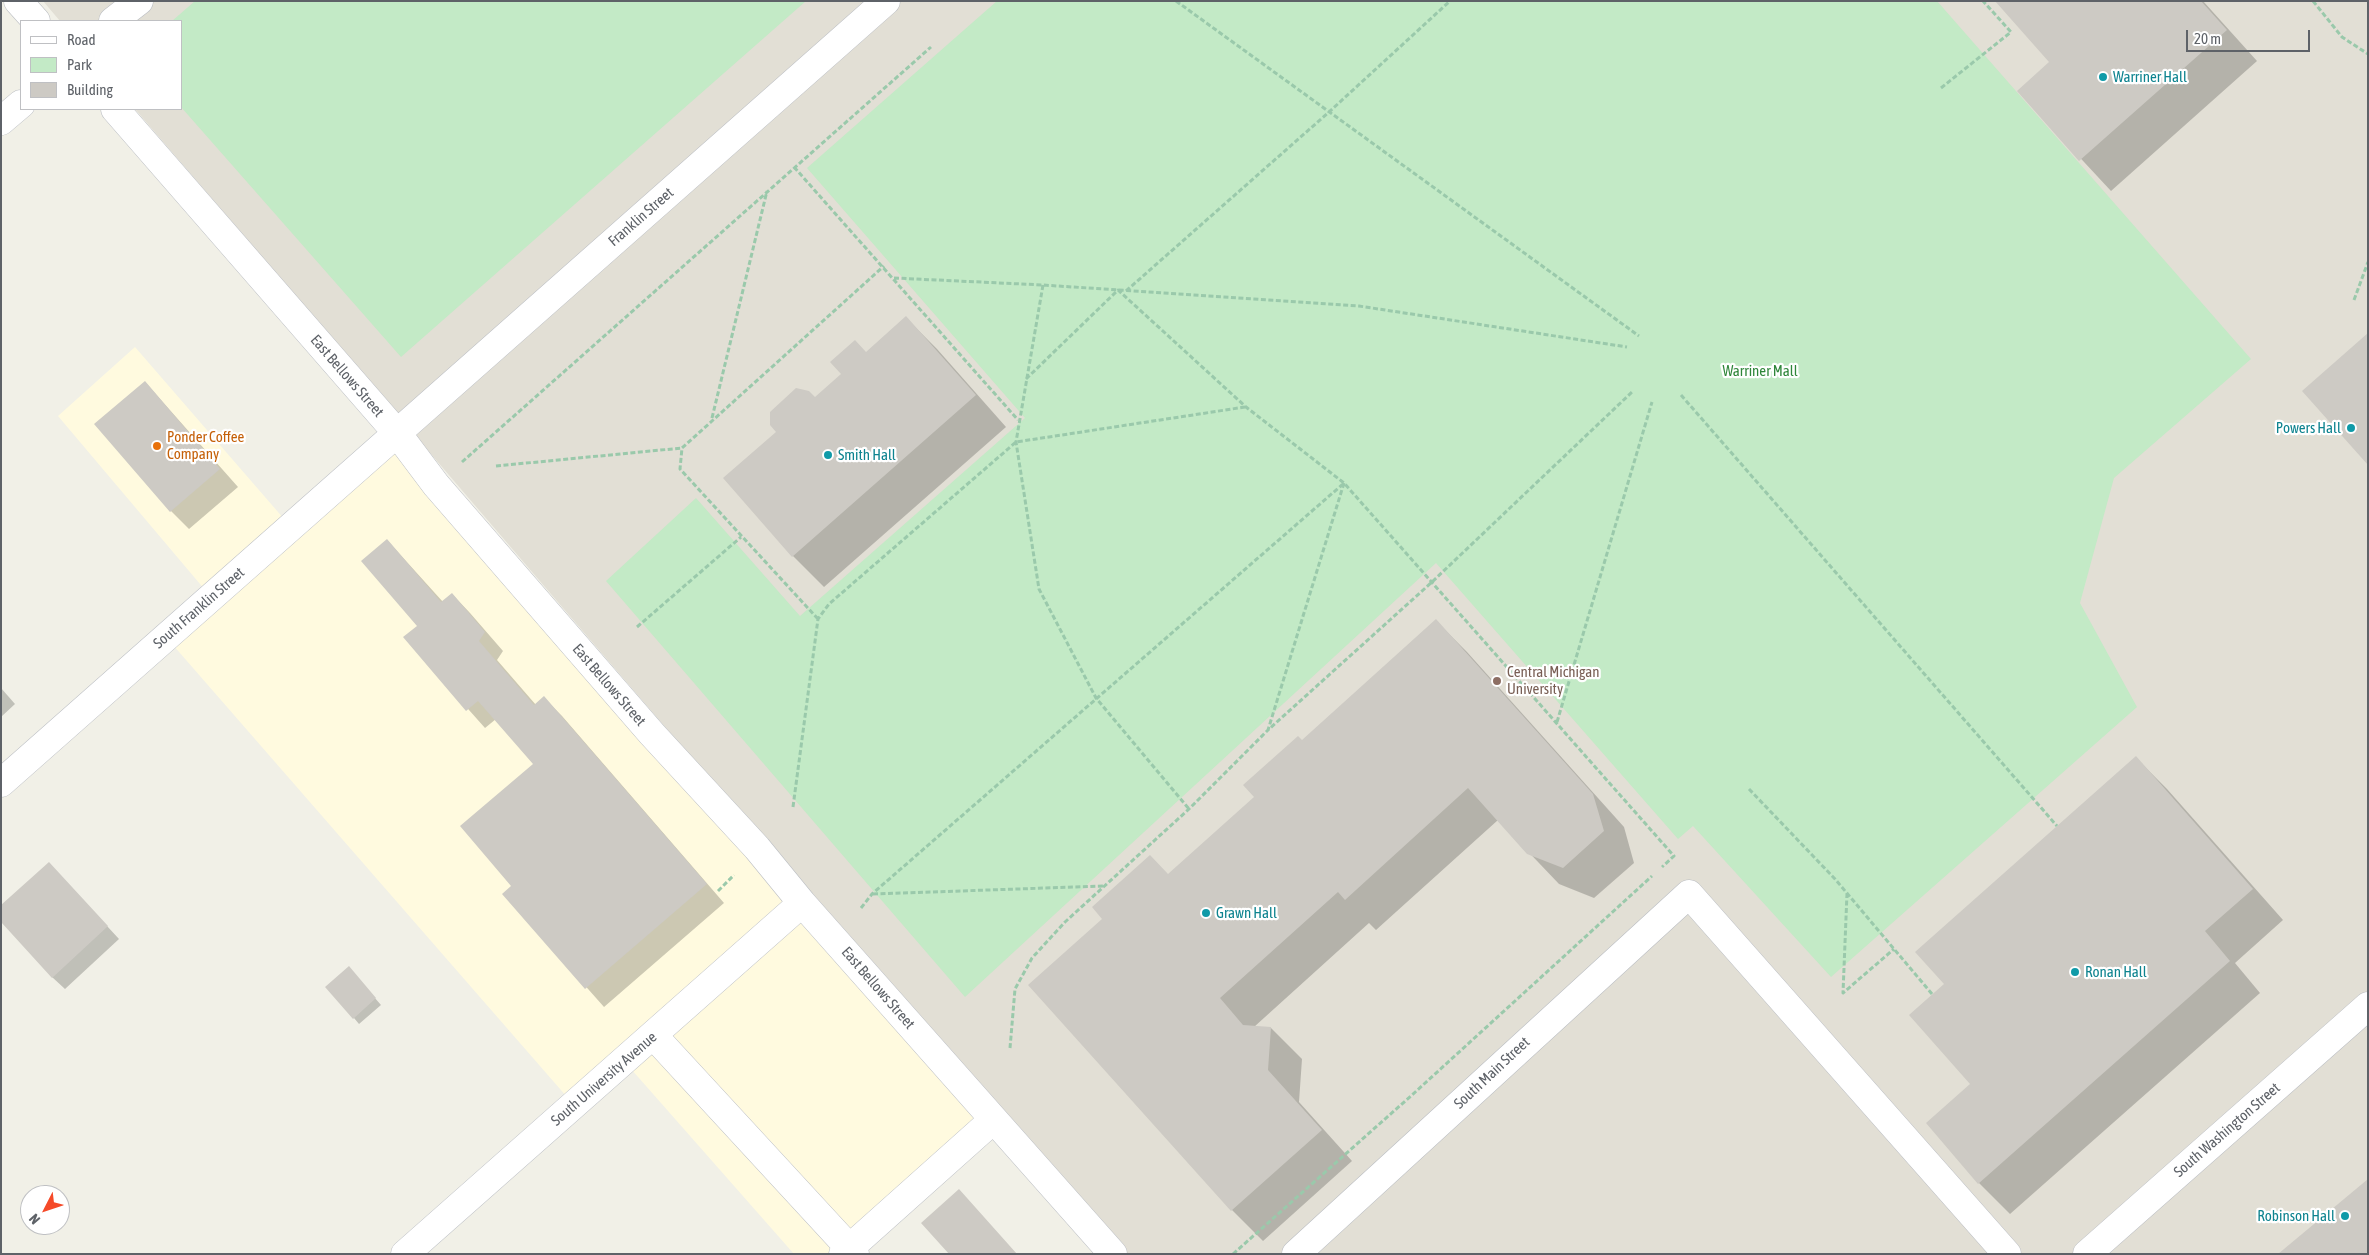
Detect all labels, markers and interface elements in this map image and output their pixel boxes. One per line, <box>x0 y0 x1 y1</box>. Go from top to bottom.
legend <box>20 20 182 110</box>
scale bar <box>2189 20 2313 52</box>
text: 20 m <box>2194 30 2221 47</box>
text: Road <box>67 31 96 48</box>
text: Park <box>67 56 92 73</box>
place label: Warriner Hall <box>2113 68 2187 86</box>
marker: Warriner Hall <box>2097 71 2109 83</box>
text: Building <box>67 81 113 98</box>
street label: Franklin Street <box>605 184 677 250</box>
street label: East Bellows Street <box>306 331 388 421</box>
park label: Warriner Mall <box>1722 362 1798 380</box>
place label: Powers Hall <box>2276 419 2341 437</box>
marker: Powers Hall <box>2345 422 2357 434</box>
place label: Ponder Coffee Company <box>167 428 244 463</box>
marker: Ponder Coffee Company <box>151 440 163 452</box>
place label: Smith Hall <box>838 446 896 464</box>
marker: Smith Hall <box>822 449 834 461</box>
street label: South Franklin Street <box>150 564 248 652</box>
street label: East Bellows Street <box>568 640 650 730</box>
place label: Central Michigan University <box>1507 663 1599 698</box>
marker: Central Michigan University <box>1491 675 1503 687</box>
place label: Grawn Hall <box>1216 904 1277 922</box>
marker: Grawn Hall <box>1200 907 1212 919</box>
street label: East Bellows Street <box>837 943 919 1033</box>
place label: Ronan Hall <box>2085 963 2147 981</box>
marker: Ronan Hall <box>2069 966 2081 978</box>
street label: South University Avenue <box>548 1028 660 1130</box>
street label: South Main Street <box>1450 1033 1534 1113</box>
street label: South Washington Street <box>2170 1079 2284 1181</box>
north arrow <box>20 1185 70 1235</box>
place label: Robinson Hall <box>2257 1207 2335 1225</box>
marker: Robinson Hall <box>2339 1210 2351 1222</box>
text: N <box>26 1211 43 1228</box>

